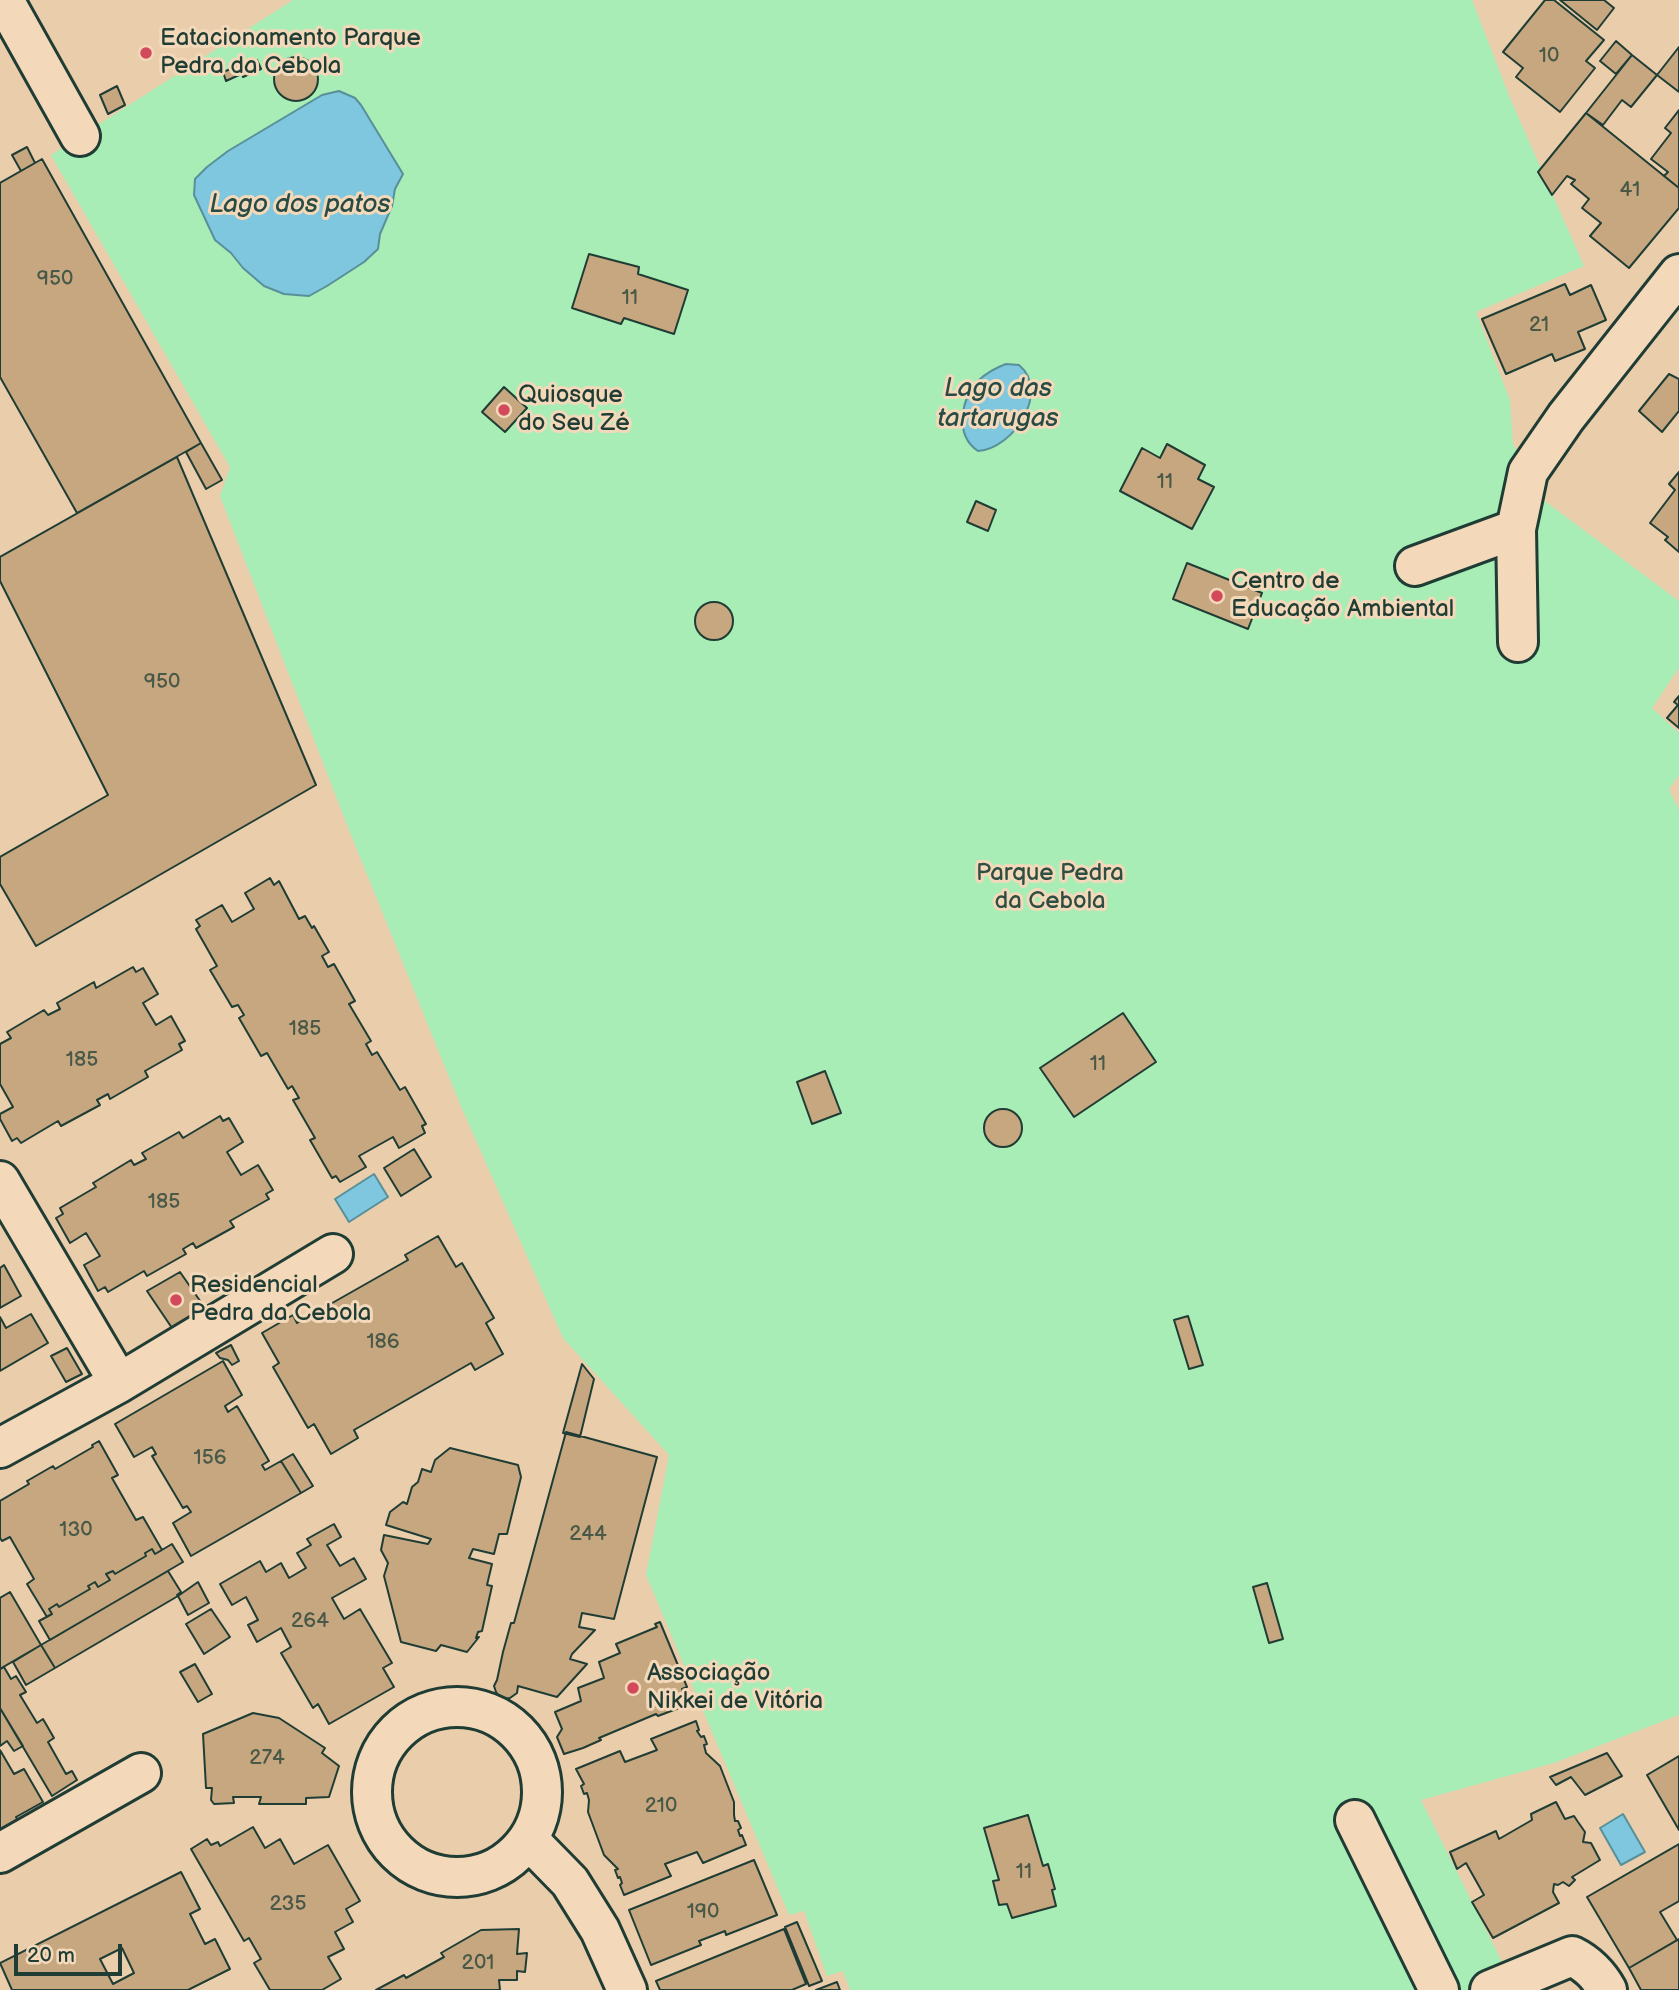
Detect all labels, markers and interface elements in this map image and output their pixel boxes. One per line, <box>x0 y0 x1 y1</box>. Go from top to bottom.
place label: Eatacionamento Parque Pedra da Cebola <box>160 25 421 81</box>
house number: 10 <box>1539 44 1559 70</box>
marker: Eatacionamento Parque Pedra da Cebola <box>138 45 154 61</box>
house number: 41 <box>1620 178 1640 204</box>
water label: Lago dos patos <box>210 189 390 221</box>
house number: 950 <box>37 267 73 293</box>
house number: 11 <box>622 286 638 312</box>
house number: 21 <box>1529 313 1549 339</box>
water label: Lago das tartarugas <box>937 373 1059 434</box>
place label: Quiosque do Seu Zé <box>518 382 630 438</box>
marker: Quiosque do Seu Zé <box>496 402 512 418</box>
house number: 11 <box>1157 470 1173 496</box>
place label: Centro de Educação Ambiental <box>1231 568 1454 624</box>
marker: Centro de Educação Ambiental <box>1209 588 1225 604</box>
house number: 950 <box>144 670 180 696</box>
park label: Parque Pedra da Cebola <box>976 860 1124 916</box>
house number: 185 <box>289 1017 321 1043</box>
house number: 185 <box>66 1048 98 1074</box>
house number: 11 <box>1090 1052 1106 1078</box>
house number: 185 <box>148 1190 180 1216</box>
place label: Residencial Pedra da Cebola <box>190 1272 371 1328</box>
marker: Residencial Pedra da Cebola <box>168 1292 184 1308</box>
house number: 186 <box>366 1330 400 1356</box>
house number: 156 <box>194 1446 226 1472</box>
house number: 130 <box>59 1518 93 1544</box>
house number: 244 <box>569 1522 607 1548</box>
house number: 264 <box>291 1609 329 1635</box>
place label: Associação Nikkei de Vitória <box>647 1660 823 1716</box>
marker: Associação Nikkei de Vitória <box>625 1680 641 1696</box>
house number: 274 <box>249 1746 285 1772</box>
house number: 210 <box>645 1794 677 1820</box>
house number: 11 <box>1016 1860 1032 1886</box>
house number: 235 <box>270 1892 306 1918</box>
house number: 190 <box>687 1900 719 1926</box>
scale bar <box>18 1930 126 1974</box>
text: 20 m <box>27 1943 75 1968</box>
house number: 201 <box>462 1951 494 1977</box>

